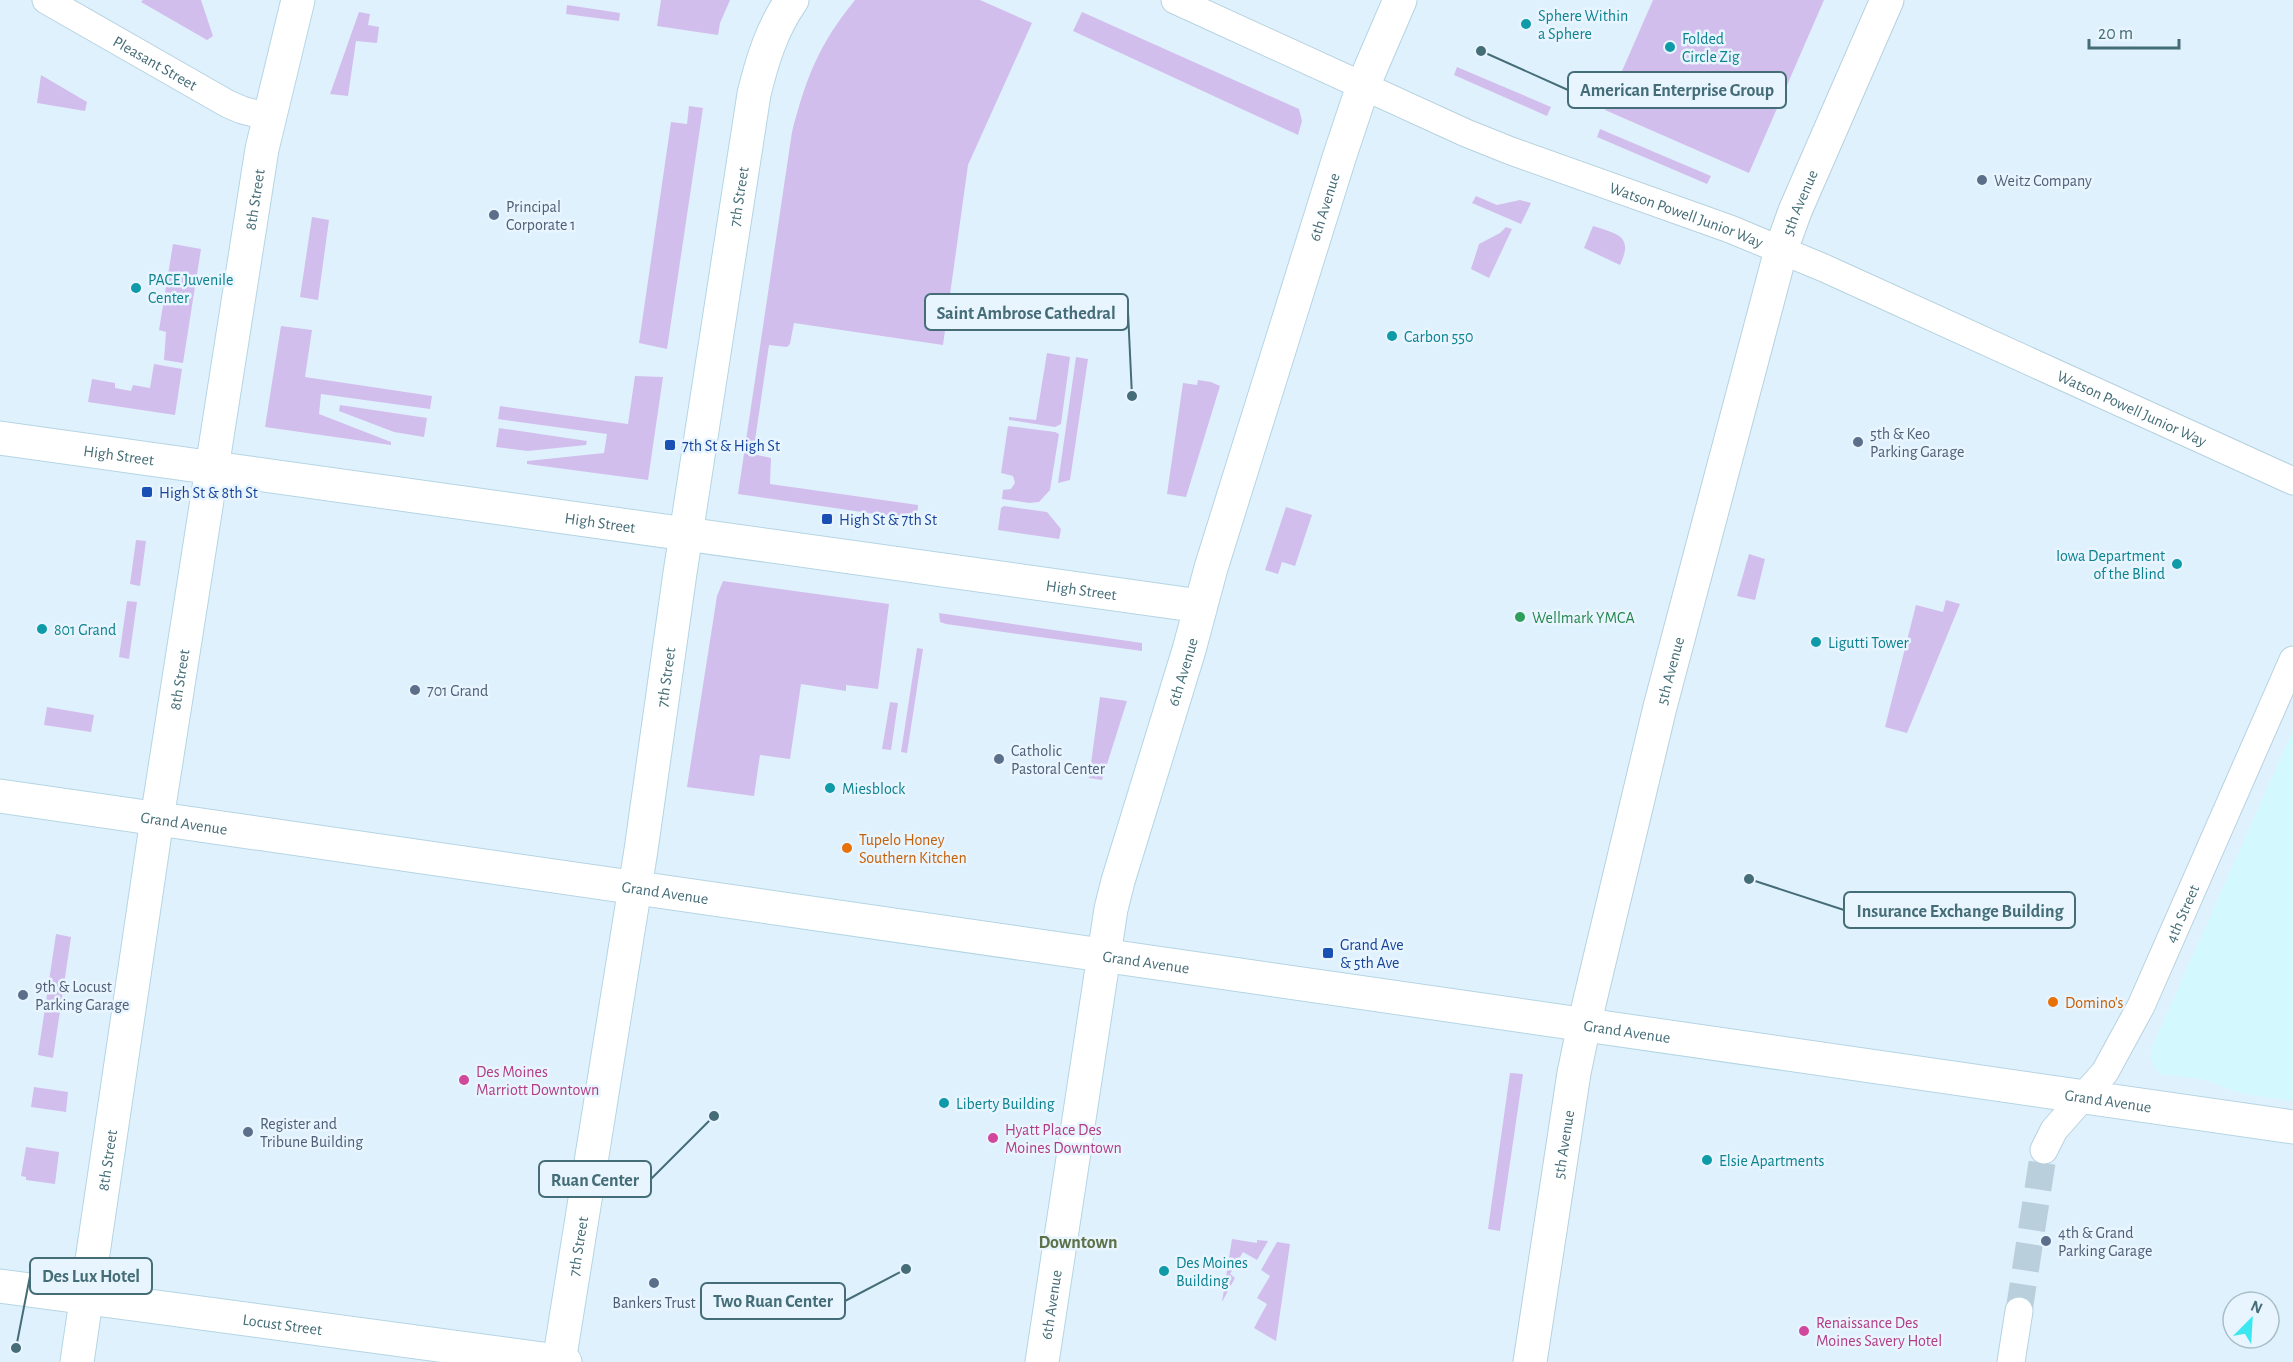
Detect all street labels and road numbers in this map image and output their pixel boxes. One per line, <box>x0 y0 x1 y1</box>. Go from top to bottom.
street label: Pleasant Street <box>110 33 200 94</box>
street label: 7th Street <box>727 166 752 228</box>
street label: 8th Street <box>242 168 268 231</box>
street label: 5th Avenue <box>1780 168 1821 238</box>
street label: 6th Avenue <box>1307 171 1343 243</box>
street label: Watson Powell Junior Way <box>1607 180 1765 252</box>
street label: Watson Powell Junior Way <box>2054 368 2209 451</box>
street label: High Street <box>82 443 155 468</box>
street label: High Street <box>564 510 636 536</box>
street label: High Street <box>1045 578 1118 603</box>
street label: 5th Avenue <box>1654 635 1687 706</box>
street label: 6th Avenue <box>1165 636 1201 708</box>
street label: 7th Street <box>654 646 678 708</box>
street label: 8th Street <box>167 648 192 711</box>
street label: Grand Avenue <box>140 809 228 838</box>
street label: Grand Avenue <box>621 879 709 907</box>
street label: 4th Street <box>2163 882 2202 945</box>
street label: Grand Avenue <box>1102 948 1190 977</box>
street label: Grand Avenue <box>1583 1018 1671 1046</box>
street label: Grand Avenue <box>2064 1087 2152 1115</box>
street label: 5th Avenue <box>1551 1109 1577 1180</box>
street label: 8th Street <box>95 1129 120 1192</box>
street label: 7th Street <box>566 1216 591 1278</box>
street label: 6th Avenue <box>1039 1269 1065 1341</box>
street label: Locust Street <box>242 1312 323 1338</box>

